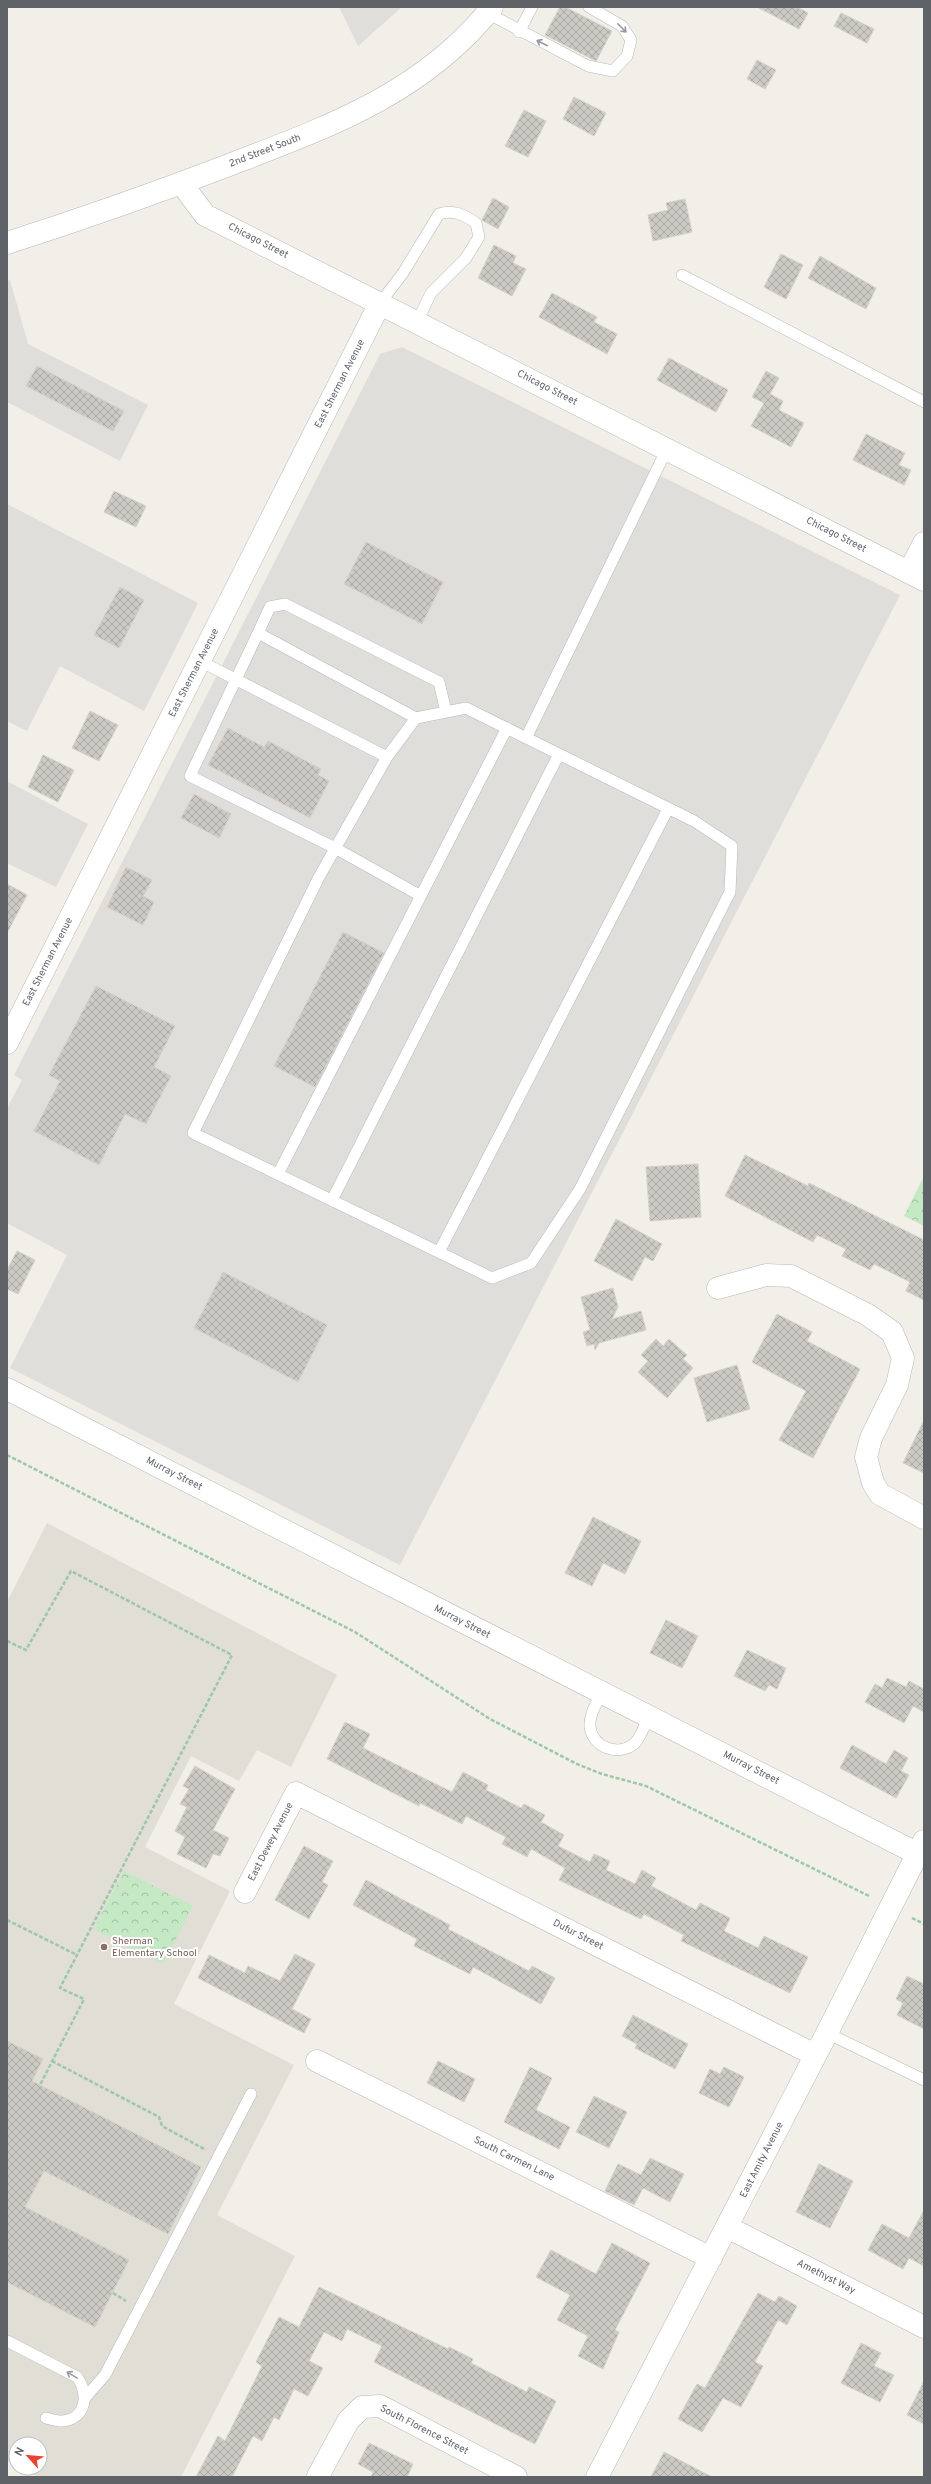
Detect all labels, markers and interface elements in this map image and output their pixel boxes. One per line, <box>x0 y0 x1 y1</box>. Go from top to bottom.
one-way arrow <box>617 23 626 33</box>
one-way arrow <box>536 39 548 46</box>
street label: 2nd Street South <box>227 131 303 171</box>
street label: Chicago Street <box>226 220 291 262</box>
street label: East Sherman Avenue <box>312 337 368 431</box>
street label: Chicago Street <box>515 367 580 409</box>
street label: Chicago Street <box>804 514 869 556</box>
street label: East Sherman Avenue <box>166 626 222 720</box>
street label: East Sherman Avenue <box>20 915 76 1009</box>
street label: Murray Street <box>144 1454 205 1494</box>
street label: Murray Street <box>432 1602 493 1642</box>
street label: Murray Street <box>721 1748 782 1788</box>
street label: East Dewey Avenue <box>245 1800 297 1884</box>
street label: Dufur Street <box>551 1917 606 1953</box>
place label: Sherman Elementary School <box>112 1935 197 1960</box>
marker: Sherman Elementary School <box>99 1942 109 1952</box>
street label: East Amity Avenue <box>737 2120 787 2200</box>
street label: South Carmen Lane <box>471 2134 557 2184</box>
street label: Amethyst Way <box>794 2257 858 2297</box>
one-way arrow <box>66 2370 78 2378</box>
street label: South Florence Street <box>378 2402 471 2458</box>
north arrow <box>8 2436 48 2476</box>
text: N <box>12 2445 28 2459</box>

